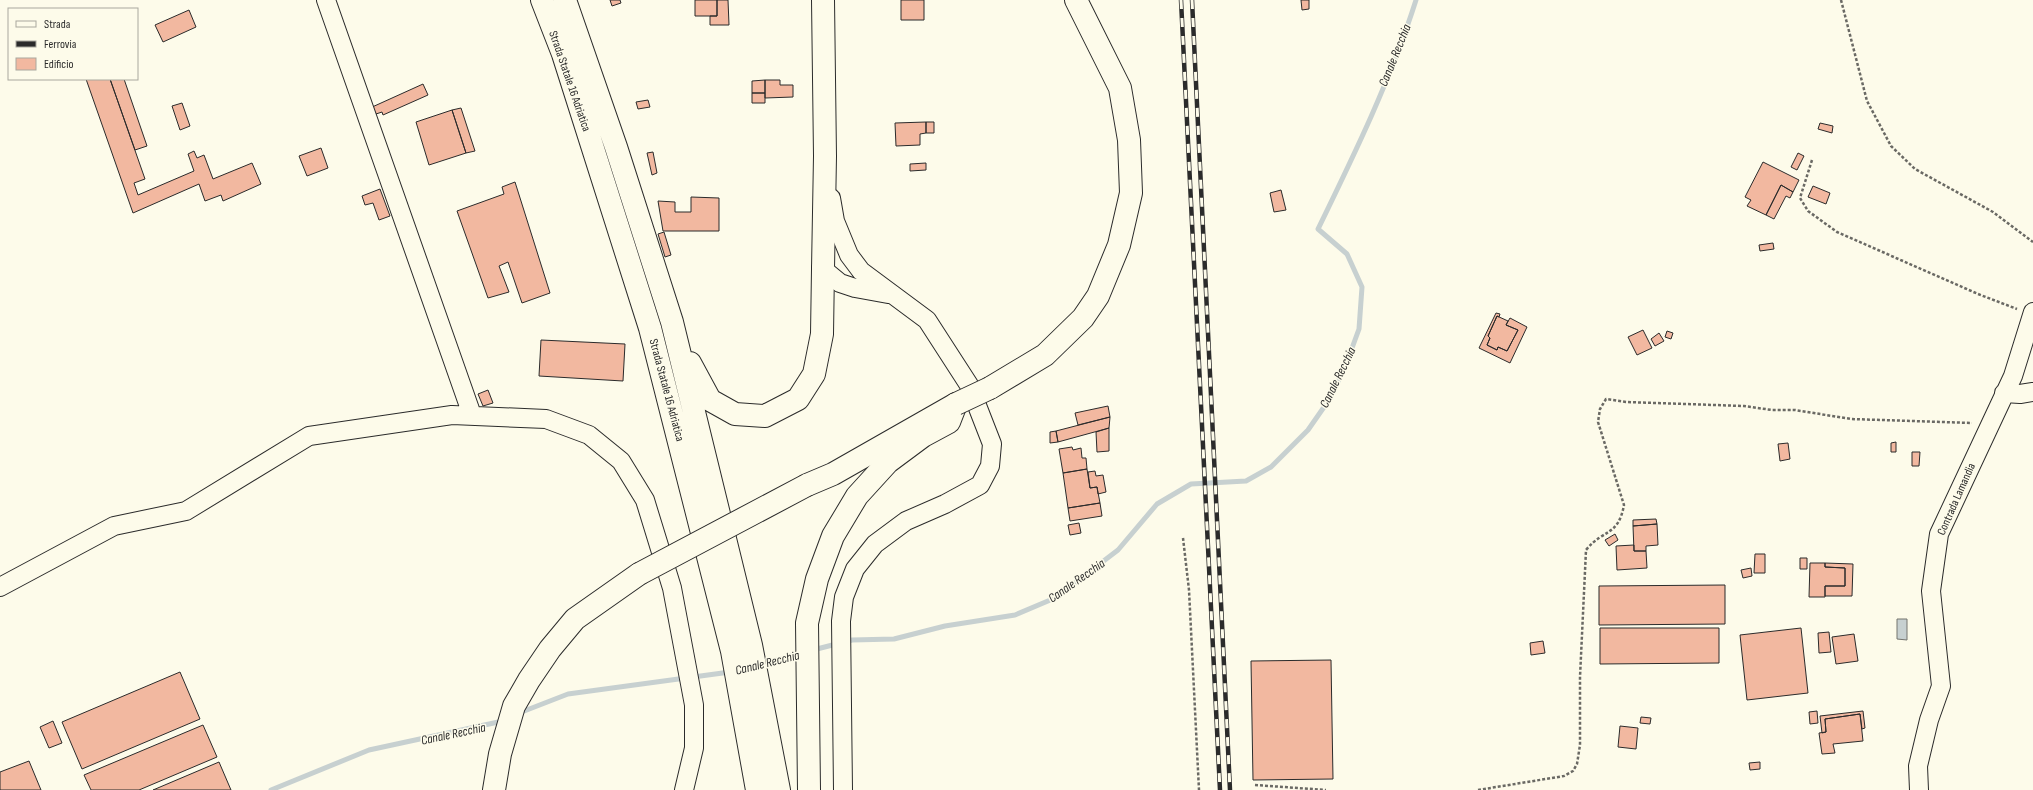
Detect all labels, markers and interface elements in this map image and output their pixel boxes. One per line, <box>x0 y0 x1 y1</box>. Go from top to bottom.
legend <box>8 8 138 80</box>
text: Strada <box>44 17 71 32</box>
water label: Canale Recchia <box>1375 21 1415 89</box>
street label: Strada Statale 16 Adriatica <box>545 29 594 134</box>
text: Ferrovia <box>44 37 77 52</box>
text: Edificio <box>44 57 73 72</box>
street label: Strada Statale 16 Adriatica <box>646 337 688 443</box>
water label: Canale Recchia <box>1316 344 1360 410</box>
street label: Contrada Lamandia <box>1934 460 1979 538</box>
water label: Canale Recchia <box>1045 555 1109 606</box>
water label: Canale Recchia <box>733 647 802 679</box>
water label: Canale Recchia <box>419 719 488 749</box>

